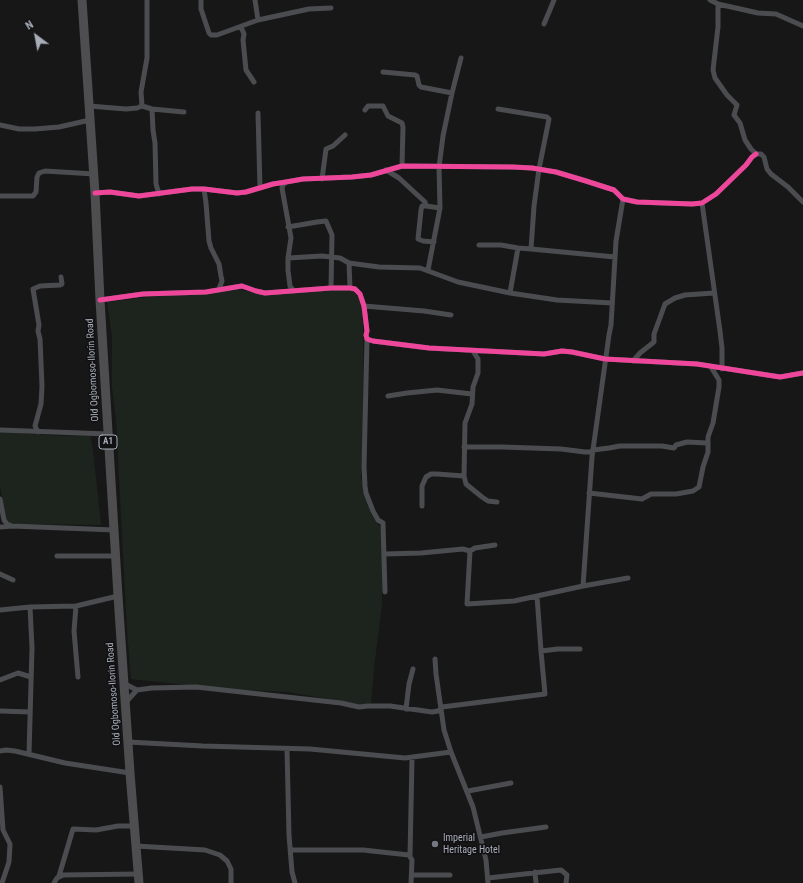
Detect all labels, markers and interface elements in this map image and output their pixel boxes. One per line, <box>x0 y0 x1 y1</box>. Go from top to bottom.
north arrow <box>16 16 56 56</box>
text: N <box>23 18 36 33</box>
street label: Old Ogbomoso-Ilorin Road <box>84 318 102 422</box>
road number: A1 <box>99 435 117 449</box>
street label: Old Ogbomoso-Ilorin Road <box>104 642 124 746</box>
place label: Imperial Heritage Hotel <box>443 832 500 856</box>
marker: Imperial Heritage Hotel <box>430 839 440 849</box>

